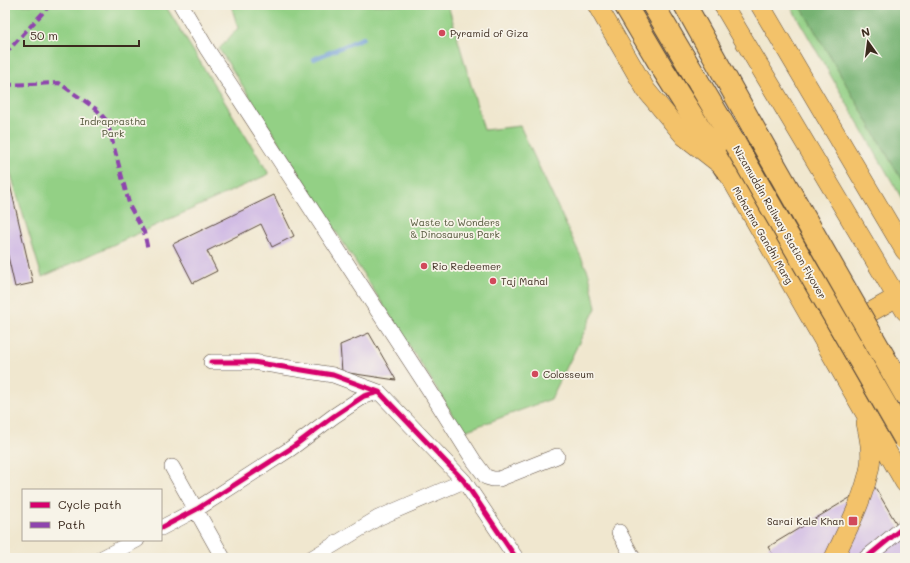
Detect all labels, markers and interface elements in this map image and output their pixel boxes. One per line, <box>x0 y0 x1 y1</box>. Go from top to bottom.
scale bar <box>24 22 139 48</box>
north arrow <box>848 22 888 62</box>
text: N <box>860 24 871 40</box>
place label: Pyramid of Giza <box>450 26 528 40</box>
text: 50 m <box>30 27 58 43</box>
marker: Pyramid of Giza <box>437 28 447 38</box>
park label: Indraprastha Park <box>80 114 146 140</box>
street label: Nizamuddin Railway Station Flyover <box>730 143 830 301</box>
street label: Mahatma Gandhi Marg <box>729 184 797 286</box>
park label: Waste to Wonders & Dinosaurus Park <box>410 215 500 241</box>
place label: Rio Redeemer <box>432 259 501 273</box>
marker: Rio Redeemer <box>419 261 429 271</box>
place label: Taj Mahal <box>501 274 548 288</box>
marker: Taj Mahal <box>488 276 498 286</box>
place label: Colosseum <box>543 367 594 381</box>
marker: Colosseum <box>530 369 540 379</box>
legend <box>22 489 162 541</box>
text: Cycle path <box>58 496 121 512</box>
place label: Sarai Kale Khan <box>767 514 844 528</box>
marker: Sarai Kale Khan <box>847 515 859 527</box>
text: Path <box>58 516 85 532</box>

